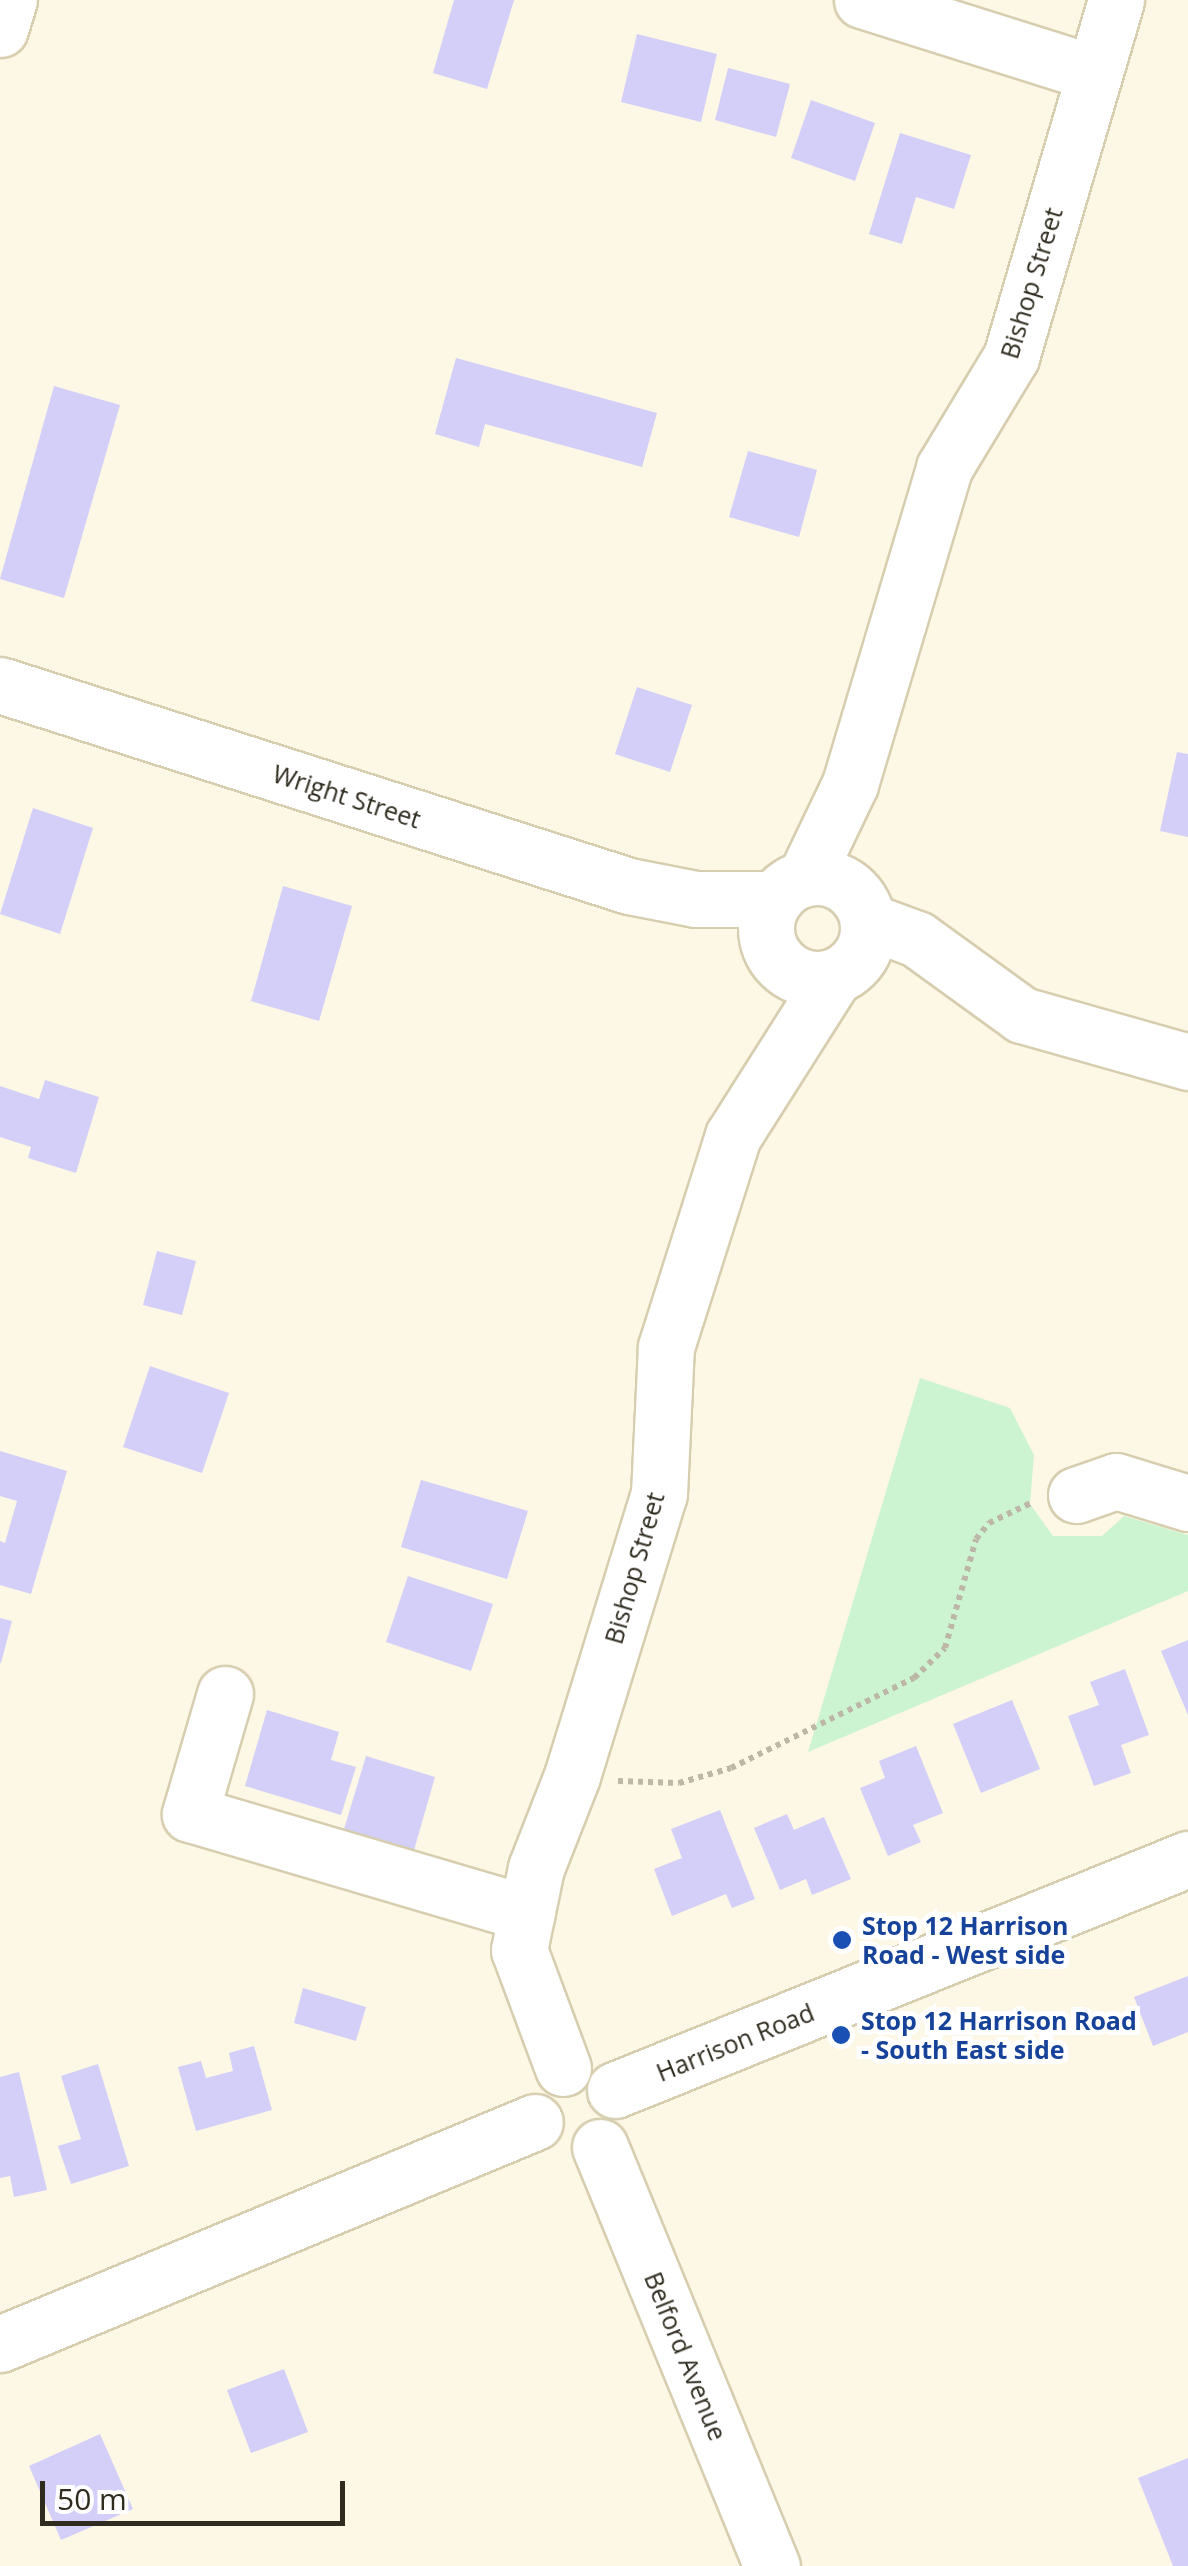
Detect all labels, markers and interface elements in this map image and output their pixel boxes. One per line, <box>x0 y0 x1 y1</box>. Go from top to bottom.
street label: Bishop Street <box>994 204 1068 362</box>
street label: Wright Street <box>269 758 425 834</box>
street label: Bishop Street <box>598 1489 670 1647</box>
place label: Stop 12 Harrison Road - West side <box>862 1911 1068 1970</box>
marker: Stop 12 Harrison Road - West side <box>831 1929 853 1951</box>
street label: Harrison Road <box>652 1997 818 2087</box>
place label: Stop 12 Harrison Road - South East side <box>861 2006 1137 2065</box>
marker: Stop 12 Harrison Road - South East side <box>830 2024 852 2046</box>
street label: Belford Avenue <box>639 2267 733 2445</box>
scale bar <box>45 2461 350 2523</box>
text: 50 m <box>57 2478 127 2519</box>

